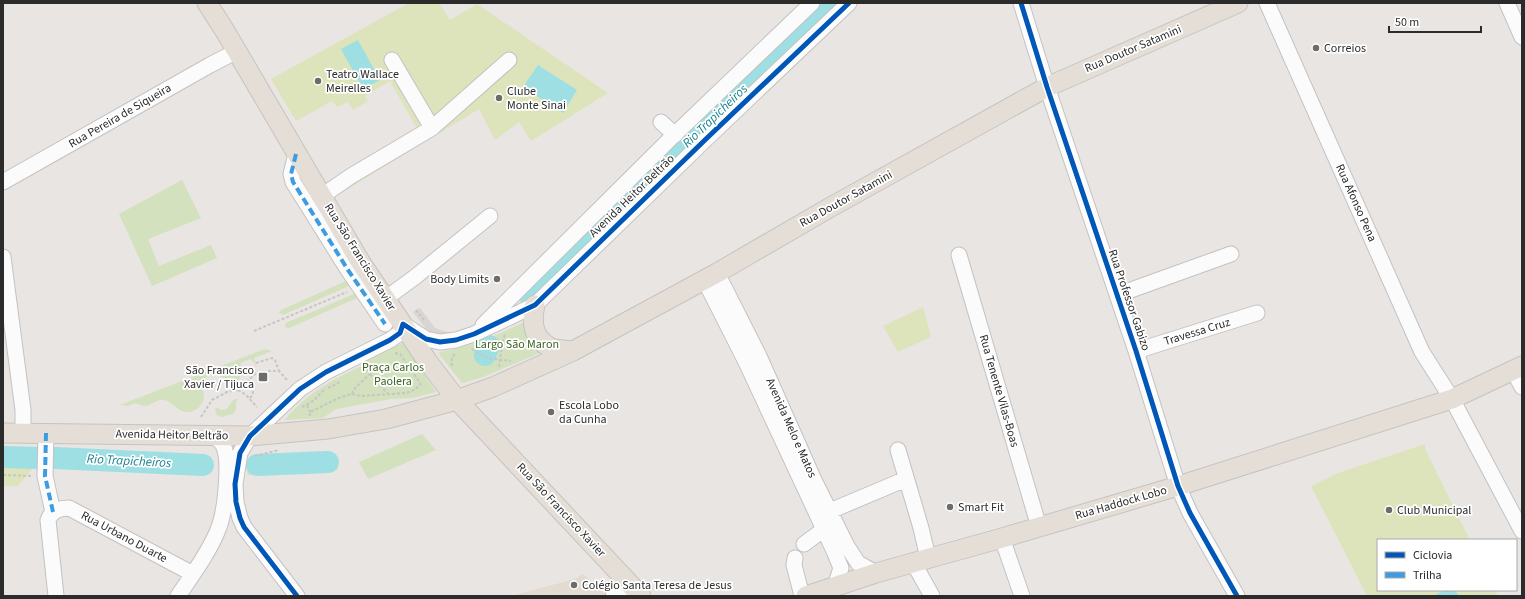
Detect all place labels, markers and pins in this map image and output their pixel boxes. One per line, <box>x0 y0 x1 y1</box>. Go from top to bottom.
place label: Correios <box>1324 40 1366 57</box>
marker: Correios <box>1311 43 1321 53</box>
place label: Teatro Wallace Meirelles <box>326 66 399 97</box>
marker: Teatro Wallace Meirelles <box>313 76 323 86</box>
place label: Clube Monte Sinai <box>507 83 566 114</box>
marker: Clube Monte Sinai <box>494 93 504 103</box>
place label: Body Limits <box>430 271 489 288</box>
marker: Body Limits <box>492 274 502 284</box>
place label: São Francisco Xavier / Tijuca <box>184 362 254 393</box>
marker: São Francisco Xavier / Tijuca <box>257 371 269 383</box>
place label: Escola Lobo da Cunha <box>559 397 619 428</box>
marker: Escola Lobo da Cunha <box>546 407 556 417</box>
place label: Smart Fit <box>958 499 1004 516</box>
marker: Smart Fit <box>945 502 955 512</box>
place label: Club Municipal <box>1397 502 1471 519</box>
marker: Club Municipal <box>1384 505 1394 515</box>
place label: Colégio Santa Teresa de Jesus <box>582 577 732 594</box>
marker: Colégio Santa Teresa de Jesus <box>569 580 579 590</box>

